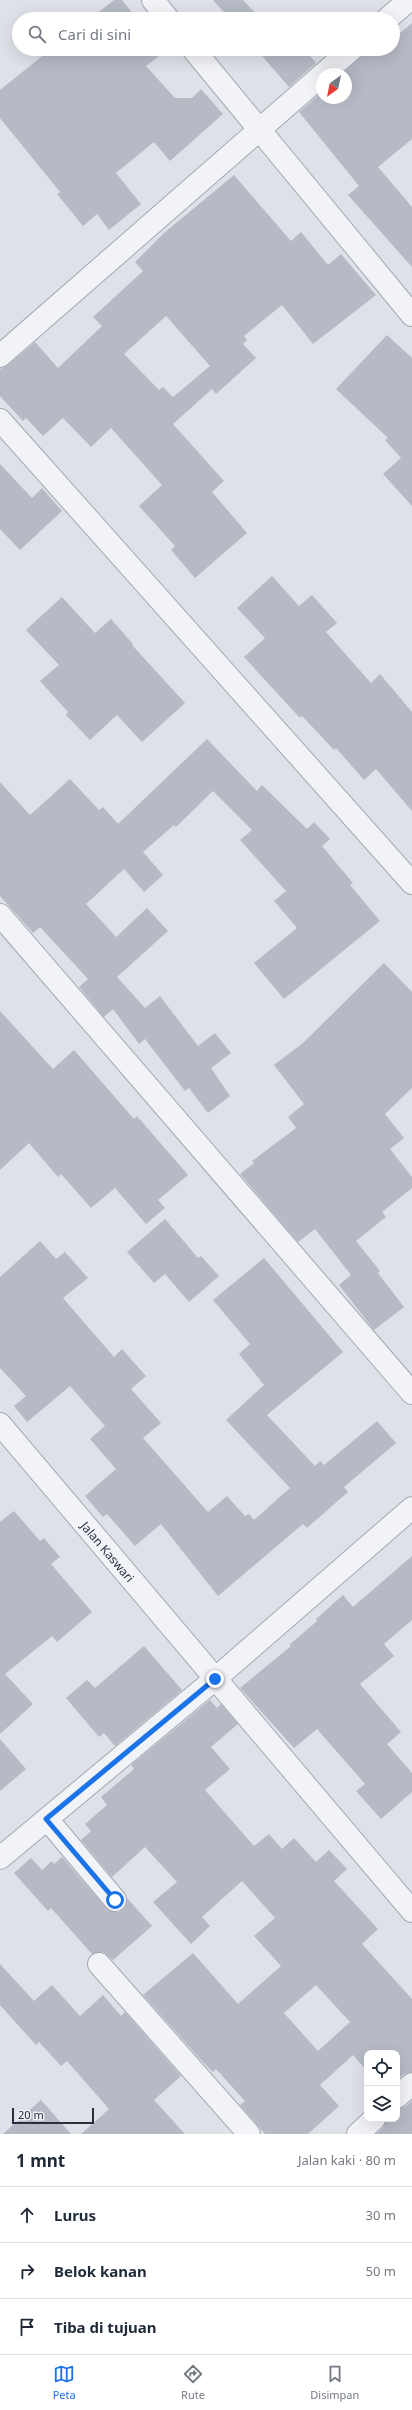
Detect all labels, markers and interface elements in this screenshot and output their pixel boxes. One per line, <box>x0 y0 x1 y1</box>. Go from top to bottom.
search box <box>12 12 400 56</box>
icon: search <box>26 23 48 45</box>
text: Cari di sini <box>58 24 131 44</box>
north arrow <box>316 68 352 104</box>
street label: Jalan Kaswari <box>77 1517 138 1585</box>
route end <box>206 1670 224 1688</box>
route start <box>106 1891 124 1909</box>
map controls <box>364 2050 400 2122</box>
button: locate <box>364 2050 400 2086</box>
button: layers <box>364 2086 400 2122</box>
scale bar <box>12 2106 94 2125</box>
text: 20 m <box>18 2107 44 2122</box>
text: 1 mnt <box>16 2149 65 2172</box>
text: Jalan kaki · 80 m <box>298 2151 396 2169</box>
icon: ahead <box>16 2204 38 2226</box>
text: Lurus <box>54 2205 96 2225</box>
text: 30 m <box>366 2206 396 2224</box>
icon: right <box>16 2260 38 2282</box>
text: Belok kanan <box>54 2261 147 2281</box>
text: 50 m <box>366 2262 396 2280</box>
icon: arrive <box>16 2316 38 2338</box>
text: Tiba di tujuan <box>54 2317 157 2337</box>
tab: Peta <box>53 2363 76 2402</box>
tab: Rute <box>181 2363 205 2402</box>
tab: Disimpan <box>310 2363 359 2402</box>

